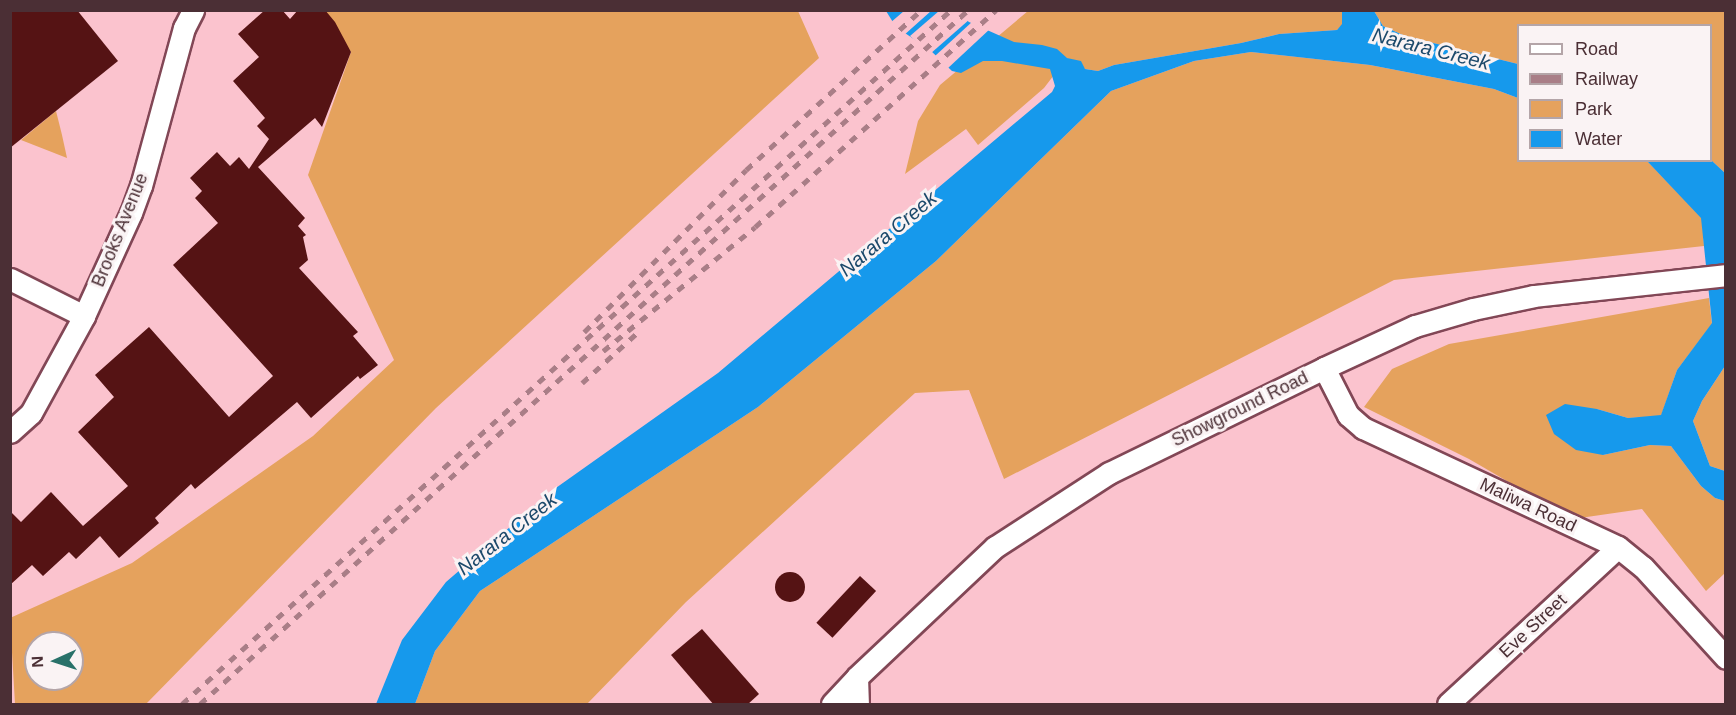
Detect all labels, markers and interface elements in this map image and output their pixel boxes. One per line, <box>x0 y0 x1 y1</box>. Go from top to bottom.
water label: Narara Creek <box>1370 23 1492 75</box>
legend <box>1517 24 1712 162</box>
text: Road <box>1575 39 1618 59</box>
text: Railway <box>1575 69 1638 89</box>
text: Park <box>1575 99 1612 119</box>
text: Water <box>1575 129 1622 149</box>
street label: Brooks Avenue <box>87 170 153 290</box>
water label: Narara Creek <box>834 186 942 282</box>
street label: Showground Road <box>1168 367 1312 451</box>
street label: Maliwa Road <box>1476 473 1580 537</box>
water label: Narara Creek <box>452 488 562 580</box>
street label: Eve Street <box>1495 589 1571 663</box>
north arrow <box>24 631 84 691</box>
text: N <box>29 656 46 668</box>

